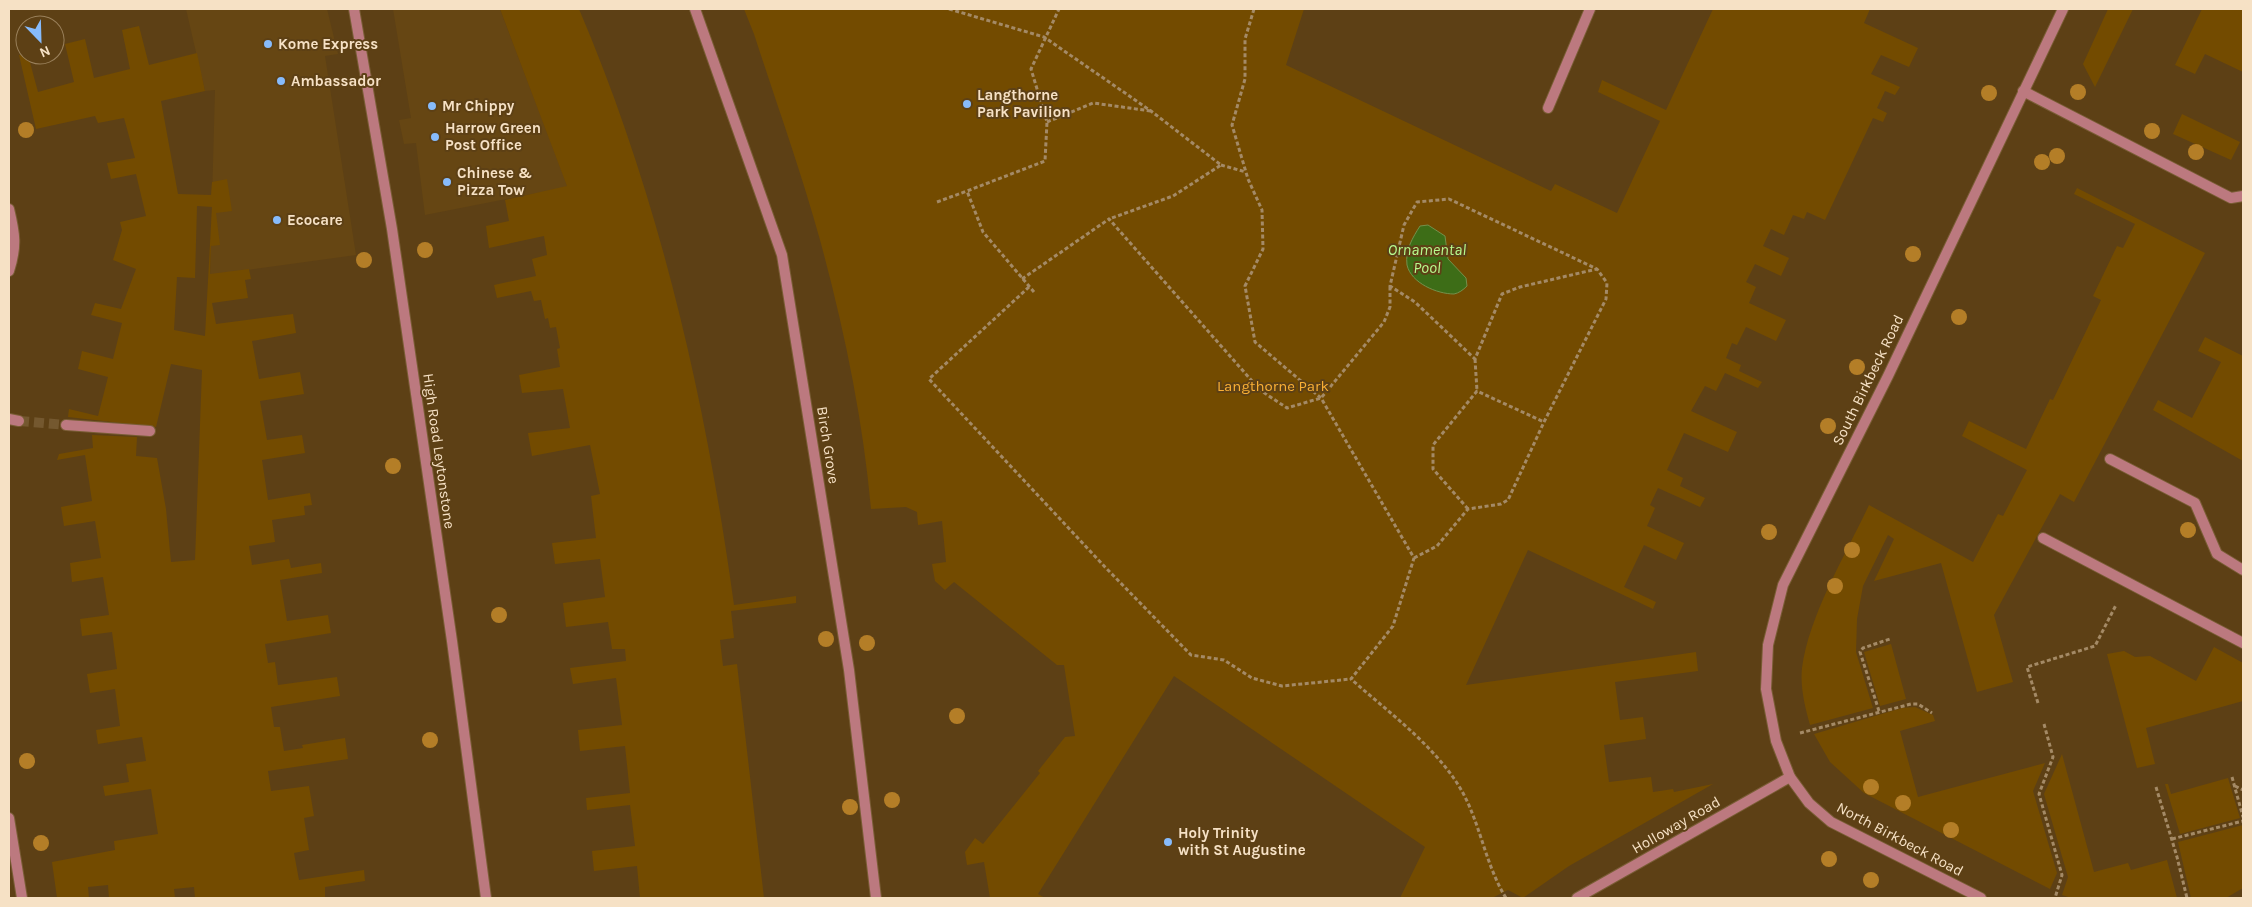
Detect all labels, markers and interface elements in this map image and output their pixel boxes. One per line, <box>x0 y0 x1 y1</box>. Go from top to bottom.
north arrow <box>15 15 65 65</box>
place label: Kome Express <box>278 35 378 53</box>
marker: Kome Express <box>262 38 274 50</box>
text: N <box>37 42 53 61</box>
place label: Ambassador <box>291 72 381 90</box>
marker: Ambassador <box>275 75 287 87</box>
place label: Langthorne Park Pavilion <box>977 86 1071 121</box>
place label: Mr Chippy <box>442 97 515 115</box>
marker: Langthorne Park Pavilion <box>961 98 973 110</box>
marker: Mr Chippy <box>426 100 438 112</box>
place label: Harrow Green Post Office <box>445 119 541 154</box>
marker: Harrow Green Post Office <box>429 131 441 143</box>
place label: Chinese & Pizza Tow <box>457 164 532 199</box>
marker: Chinese & Pizza Tow <box>441 176 453 188</box>
place label: Ecocare <box>287 211 343 229</box>
marker: Ecocare <box>271 214 283 226</box>
water label: Ornamental Pool <box>1388 240 1466 277</box>
street label: South Birkbeck Road <box>1829 312 1907 448</box>
street label: High Road Leytonstone <box>419 372 459 530</box>
park label: Langthorne Park <box>1217 377 1329 395</box>
street label: Birch Grove <box>813 405 843 485</box>
street label: Holloway Road <box>1629 792 1723 858</box>
street label: North Birkbeck Road <box>1834 798 1966 880</box>
place label: Holy Trinity with St Augustine <box>1178 824 1306 859</box>
marker: Holy Trinity with St Augustine <box>1162 836 1174 848</box>

